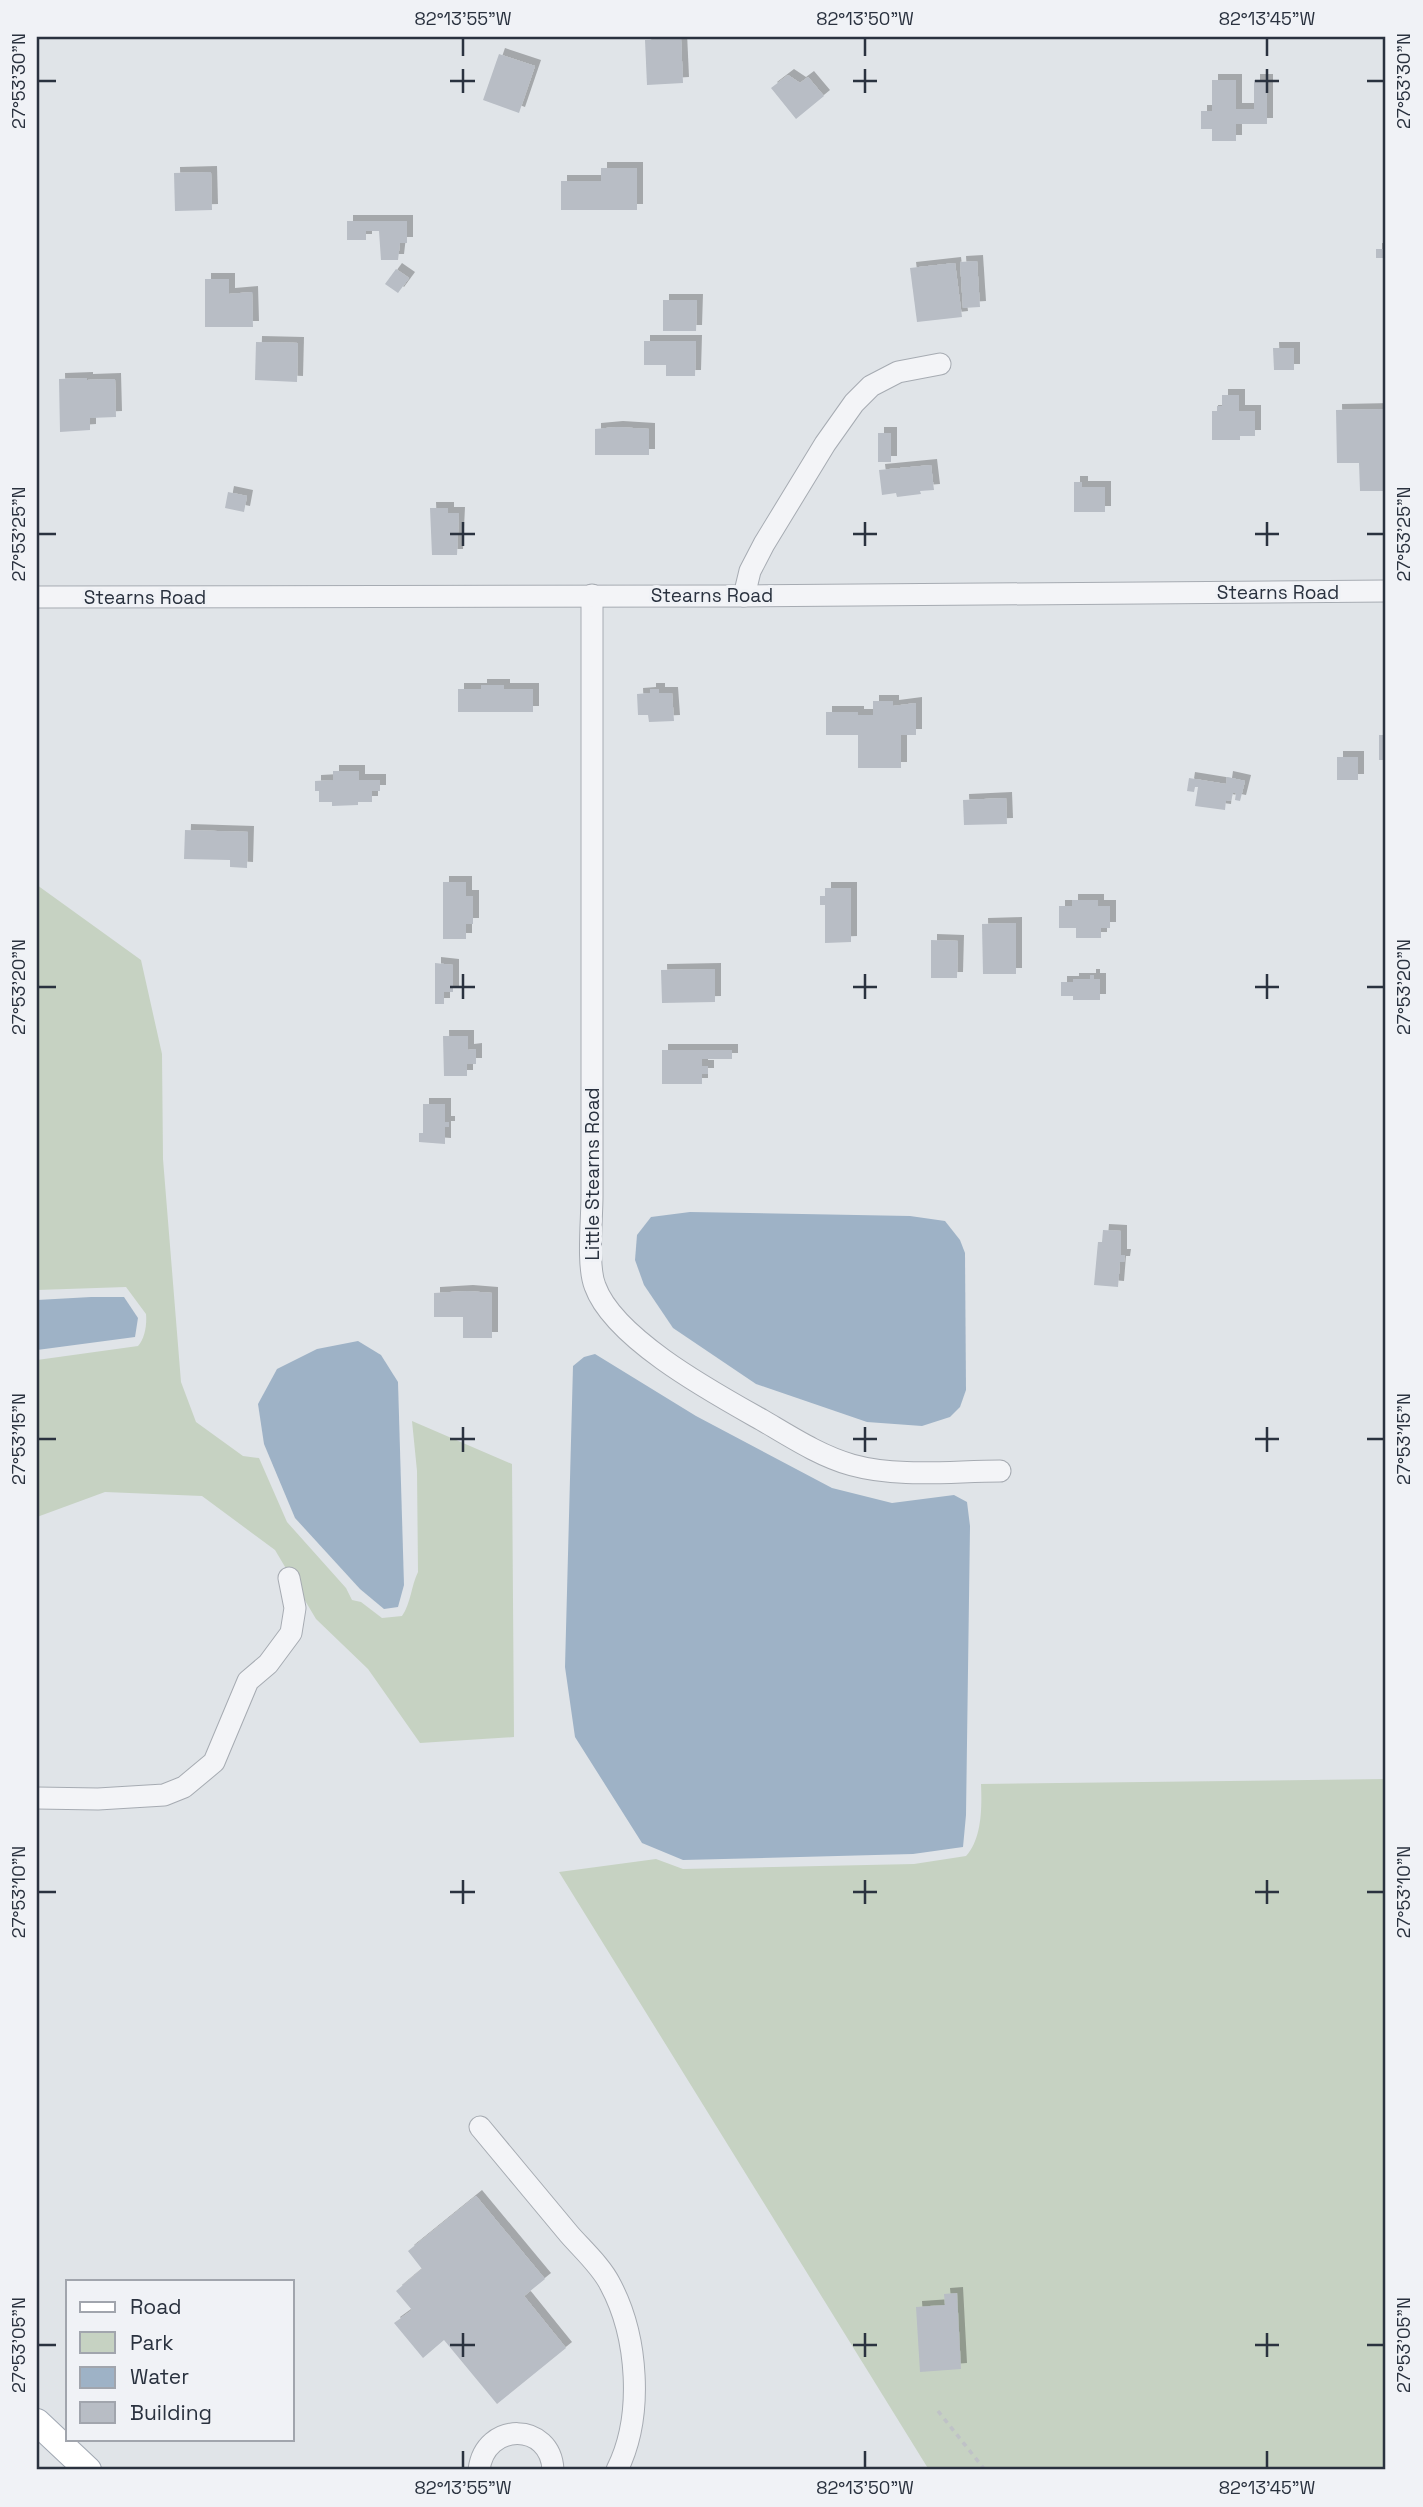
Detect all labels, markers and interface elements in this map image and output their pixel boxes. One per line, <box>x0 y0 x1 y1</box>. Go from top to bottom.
text: 82°13'55"W <box>415 7 512 30</box>
text: 82°13'50"W <box>816 7 914 30</box>
text: 82°13'45"W <box>1219 7 1316 30</box>
text: 27°53'30"N <box>7 33 30 129</box>
text: 27°53'30"N <box>1392 33 1415 129</box>
text: 27°53'25"N <box>7 486 30 582</box>
text: 27°53'25"N <box>1392 486 1415 582</box>
street label: Stearns Road <box>1217 580 1339 605</box>
street label: Stearns Road <box>651 583 773 608</box>
street label: Stearns Road <box>84 585 206 610</box>
text: 27°53'20"N <box>7 939 30 1035</box>
text: 27°53'20"N <box>1392 939 1415 1035</box>
street label: Little Stearns Road <box>580 1087 605 1261</box>
text: 27°53'15"N <box>7 1393 30 1485</box>
text: 27°53'15"N <box>1392 1393 1415 1485</box>
text: 27°53'10"N <box>7 1846 30 1938</box>
text: 27°53'10"N <box>1392 1846 1415 1938</box>
legend <box>66 2280 294 2440</box>
text: Road <box>130 2293 182 2320</box>
text: 27°53'05"N <box>7 2297 30 2393</box>
text: 27°53'05"N <box>1392 2297 1415 2393</box>
text: Park <box>130 2329 174 2356</box>
text: Water <box>130 2363 189 2390</box>
text: Building <box>130 2399 212 2426</box>
text: 82°13'55"W <box>415 2476 512 2499</box>
text: 82°13'50"W <box>816 2476 914 2499</box>
text: 82°13'45"W <box>1219 2476 1316 2499</box>

